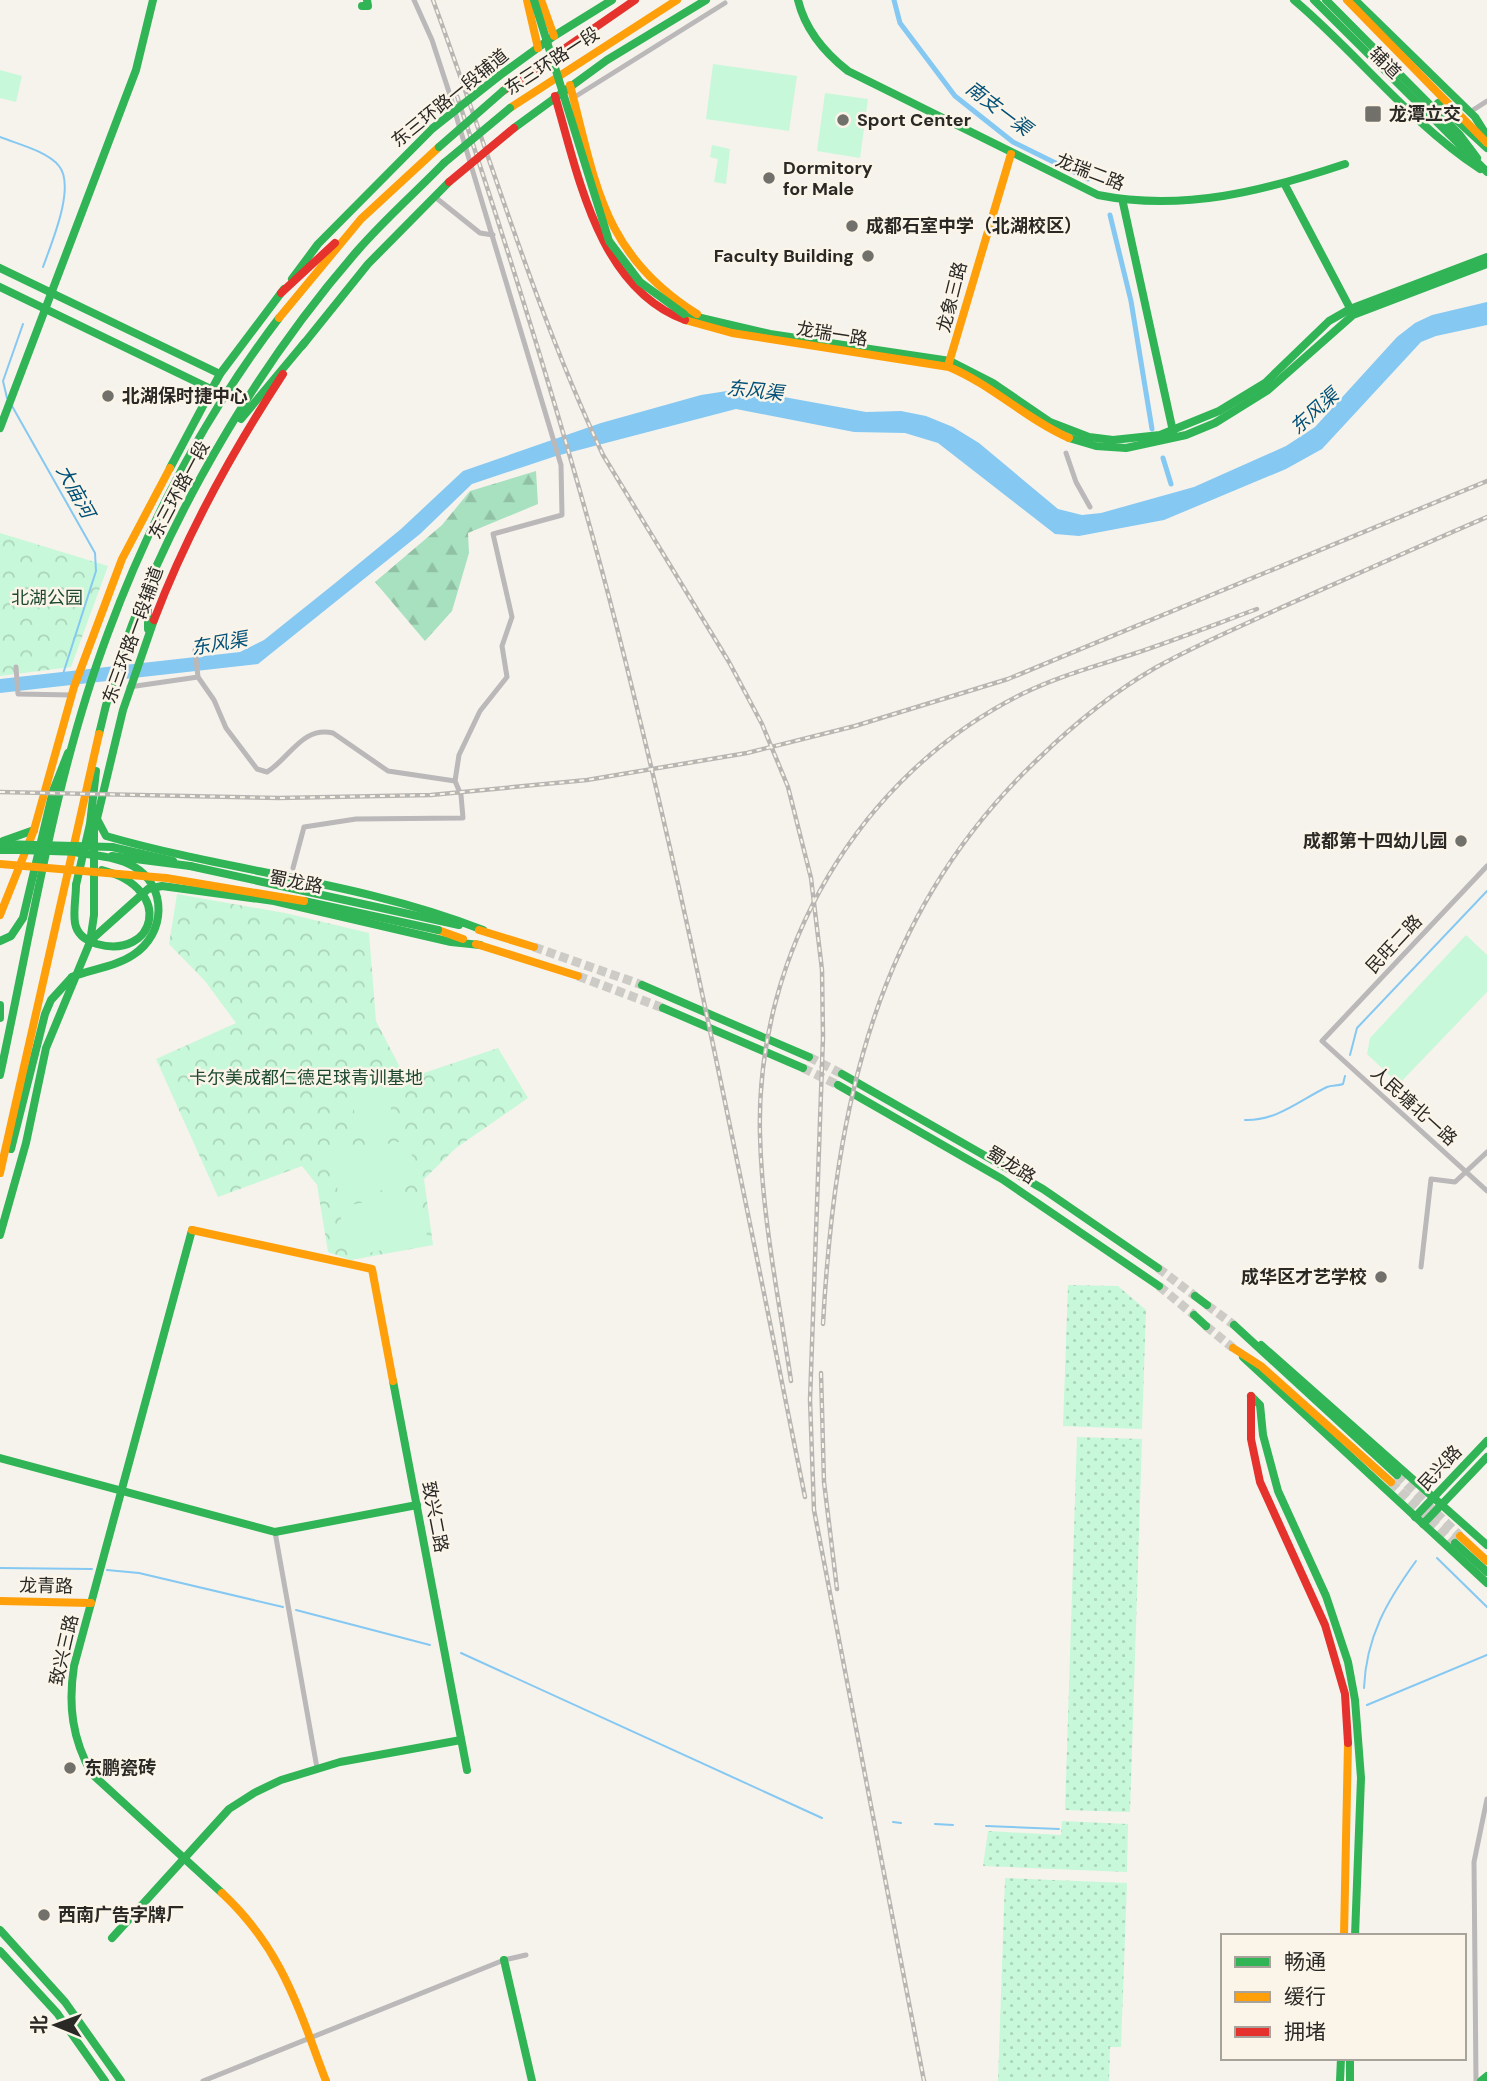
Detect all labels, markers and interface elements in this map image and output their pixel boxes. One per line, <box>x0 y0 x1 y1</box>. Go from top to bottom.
street label: 东三环路一段 <box>500 22 604 100</box>
street label: 辅道 <box>1364 42 1406 84</box>
street label: 东三环路一段辅道 <box>386 43 514 153</box>
water label: 南支一渠 <box>961 76 1039 143</box>
place label: 龙潭立交 <box>1389 102 1461 126</box>
marker: 龙潭立交 <box>1363 104 1383 124</box>
place label: Sport Center <box>857 108 971 132</box>
marker: Sport Center <box>835 112 851 128</box>
street label: 龙瑞二路 <box>1052 148 1128 196</box>
place label: Dormitory for Male <box>783 156 873 201</box>
marker: Dormitory for Male <box>761 170 777 186</box>
place label: 成都石室中学（北湖校区） <box>866 214 1082 238</box>
marker: 成都石室中学（北湖校区） <box>844 218 860 234</box>
place label: Faculty Building <box>714 244 854 268</box>
marker: Faculty Building <box>860 248 876 264</box>
street label: 龙象三路 <box>932 259 972 335</box>
street label: 龙瑞一路 <box>795 317 869 351</box>
water label: 东风渠 <box>725 375 788 406</box>
water label: 东风渠 <box>1285 381 1346 440</box>
place label: 北湖保时捷中心 <box>122 384 248 408</box>
marker: 北湖保时捷中心 <box>100 388 116 404</box>
street label: 东三环路一段 <box>143 437 215 543</box>
water label: 大庙河 <box>51 460 102 526</box>
street label: 东三环路一段辅道 <box>97 563 169 707</box>
park label: 北湖公园 <box>11 586 83 610</box>
water label: 东风渠 <box>189 626 252 661</box>
place label: 成都第十四幼儿园 <box>1303 829 1447 853</box>
marker: 成都第十四幼儿园 <box>1453 833 1469 849</box>
street label: 蜀龙路 <box>267 865 325 899</box>
street label: 民旺二路 <box>1361 909 1427 979</box>
street label: 人民塘北一路 <box>1366 1061 1462 1151</box>
park label: 卡尔美成都仁德足球青训基地 <box>189 1066 423 1090</box>
street label: 蜀龙路 <box>982 1141 1040 1189</box>
place label: 成华区才艺学校 <box>1241 1265 1367 1289</box>
marker: 成华区才艺学校 <box>1373 1269 1389 1285</box>
street label: 民兴路 <box>1413 1440 1467 1496</box>
street label: 致兴二路 <box>416 1479 454 1555</box>
street label: 龙青路 <box>19 1574 73 1598</box>
street label: 致兴三路 <box>44 1612 84 1688</box>
place label: 东鹏瓷砖 <box>84 1756 156 1780</box>
marker: 东鹏瓷砖 <box>62 1760 78 1776</box>
place label: 西南广告字牌厂 <box>58 1903 184 1927</box>
marker: 西南广告字牌厂 <box>36 1907 52 1923</box>
legend <box>1221 1934 1466 2060</box>
text: 畅通 <box>1284 1948 1326 1976</box>
text: 缓行 <box>1284 1983 1326 2011</box>
north arrow <box>21 1990 91 2060</box>
text: 北 <box>27 2015 52 2034</box>
text: 拥堵 <box>1284 2018 1326 2046</box>

